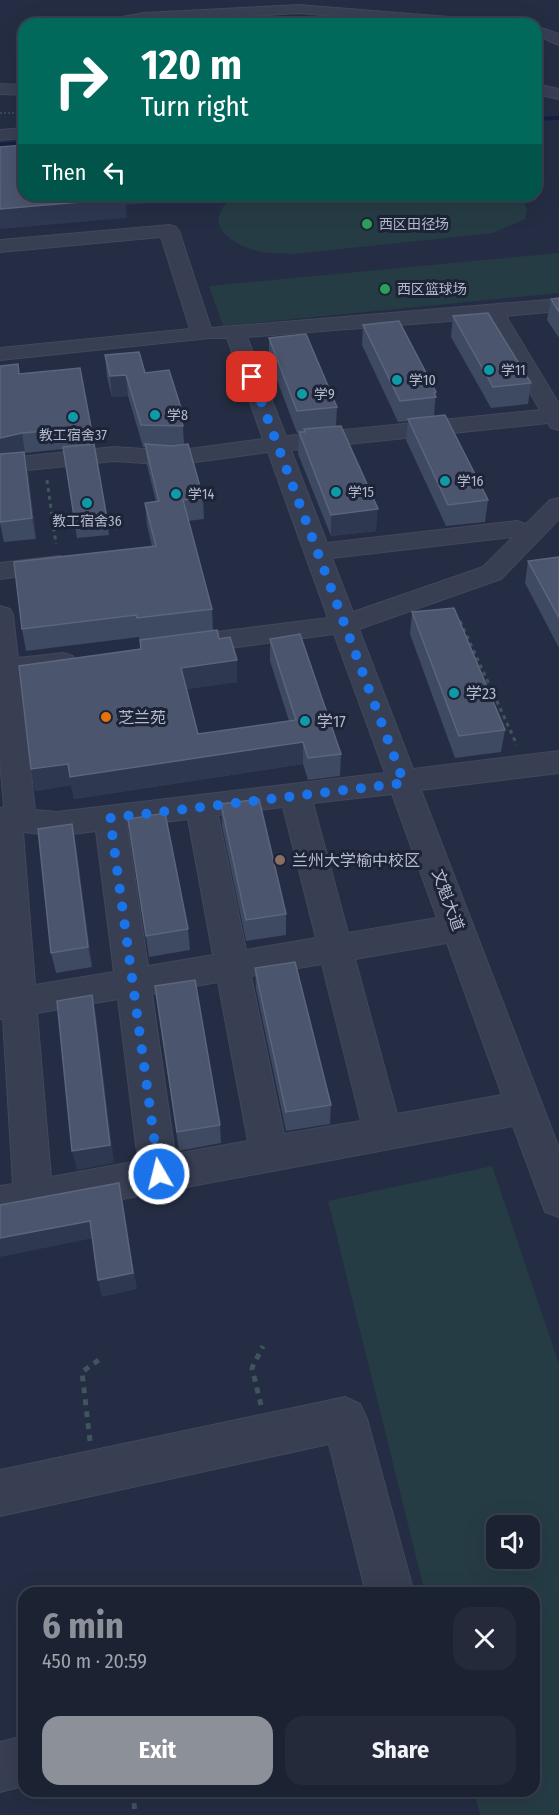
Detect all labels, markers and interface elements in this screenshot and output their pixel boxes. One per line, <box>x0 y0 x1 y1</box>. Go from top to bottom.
text: 120 m <box>141 40 242 90</box>
icon: right <box>42 42 120 120</box>
text: Turn right <box>141 91 249 123</box>
icon: left <box>98 156 131 189</box>
text: Then <box>42 159 86 186</box>
place label: 西区田径场 <box>379 216 449 233</box>
marker: 西区田径场 <box>360 217 374 231</box>
place label: 西区篮球场 <box>397 281 467 298</box>
marker: 西区篮球场 <box>378 282 392 296</box>
pin <box>226 351 277 402</box>
icon: arrive <box>235 360 268 393</box>
place label: 学11 <box>501 362 526 379</box>
marker: 学11 <box>482 363 496 377</box>
place label: 学10 <box>409 372 436 389</box>
marker: 学10 <box>390 373 404 387</box>
place label: 学9 <box>314 386 335 403</box>
marker: 学9 <box>295 387 309 401</box>
place label: 学8 <box>167 407 188 424</box>
marker: 学8 <box>148 408 162 422</box>
marker: 教工宿舍37 <box>66 410 80 424</box>
place label: 教工宿舍37 <box>39 427 107 444</box>
place label: 学16 <box>457 473 483 490</box>
marker: 学16 <box>438 474 452 488</box>
place label: 学15 <box>348 484 374 501</box>
marker: 学15 <box>329 485 343 499</box>
place label: 学14 <box>188 486 214 503</box>
marker: 学14 <box>169 487 183 501</box>
marker: 教工宿舍36 <box>80 496 94 510</box>
place label: 教工宿舍36 <box>52 513 122 530</box>
place label: 学23 <box>466 684 496 703</box>
marker: 学23 <box>447 686 461 700</box>
place label: 芝兰苑 <box>118 708 166 727</box>
marker: 芝兰苑 <box>99 710 113 724</box>
place label: 学17 <box>317 712 346 731</box>
marker: 学17 <box>298 714 312 728</box>
place label: 兰州大学榆中校区 <box>292 851 420 870</box>
marker: 兰州大学榆中校区 <box>273 853 287 867</box>
street label: 文魁大道 <box>428 867 468 933</box>
position arrow <box>127 1142 191 1206</box>
map controls <box>486 1515 540 1569</box>
button: sound <box>486 1515 540 1569</box>
text: 6 min <box>42 1604 124 1648</box>
button: close <box>453 1607 516 1670</box>
text: 450 m · 20:59 <box>42 1649 147 1673</box>
button: Exit <box>42 1716 273 1785</box>
button: Share <box>285 1716 516 1785</box>

